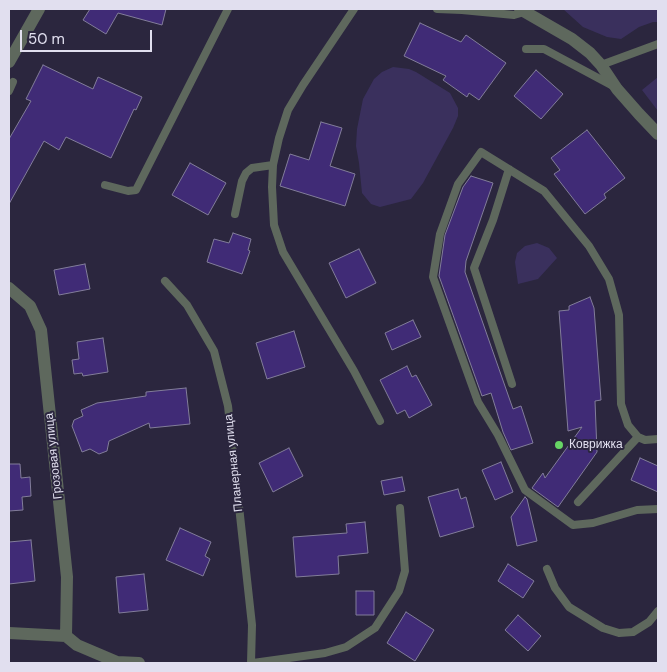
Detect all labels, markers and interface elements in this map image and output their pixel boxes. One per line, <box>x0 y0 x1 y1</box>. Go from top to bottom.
scale bar <box>22 20 155 52</box>
text: 50 m <box>28 29 65 49</box>
street label: Грозовая улица <box>42 412 66 500</box>
street label: Планерная улица <box>222 413 246 513</box>
place label: Коврижка <box>569 438 623 452</box>
marker: Коврижка <box>553 439 565 451</box>

